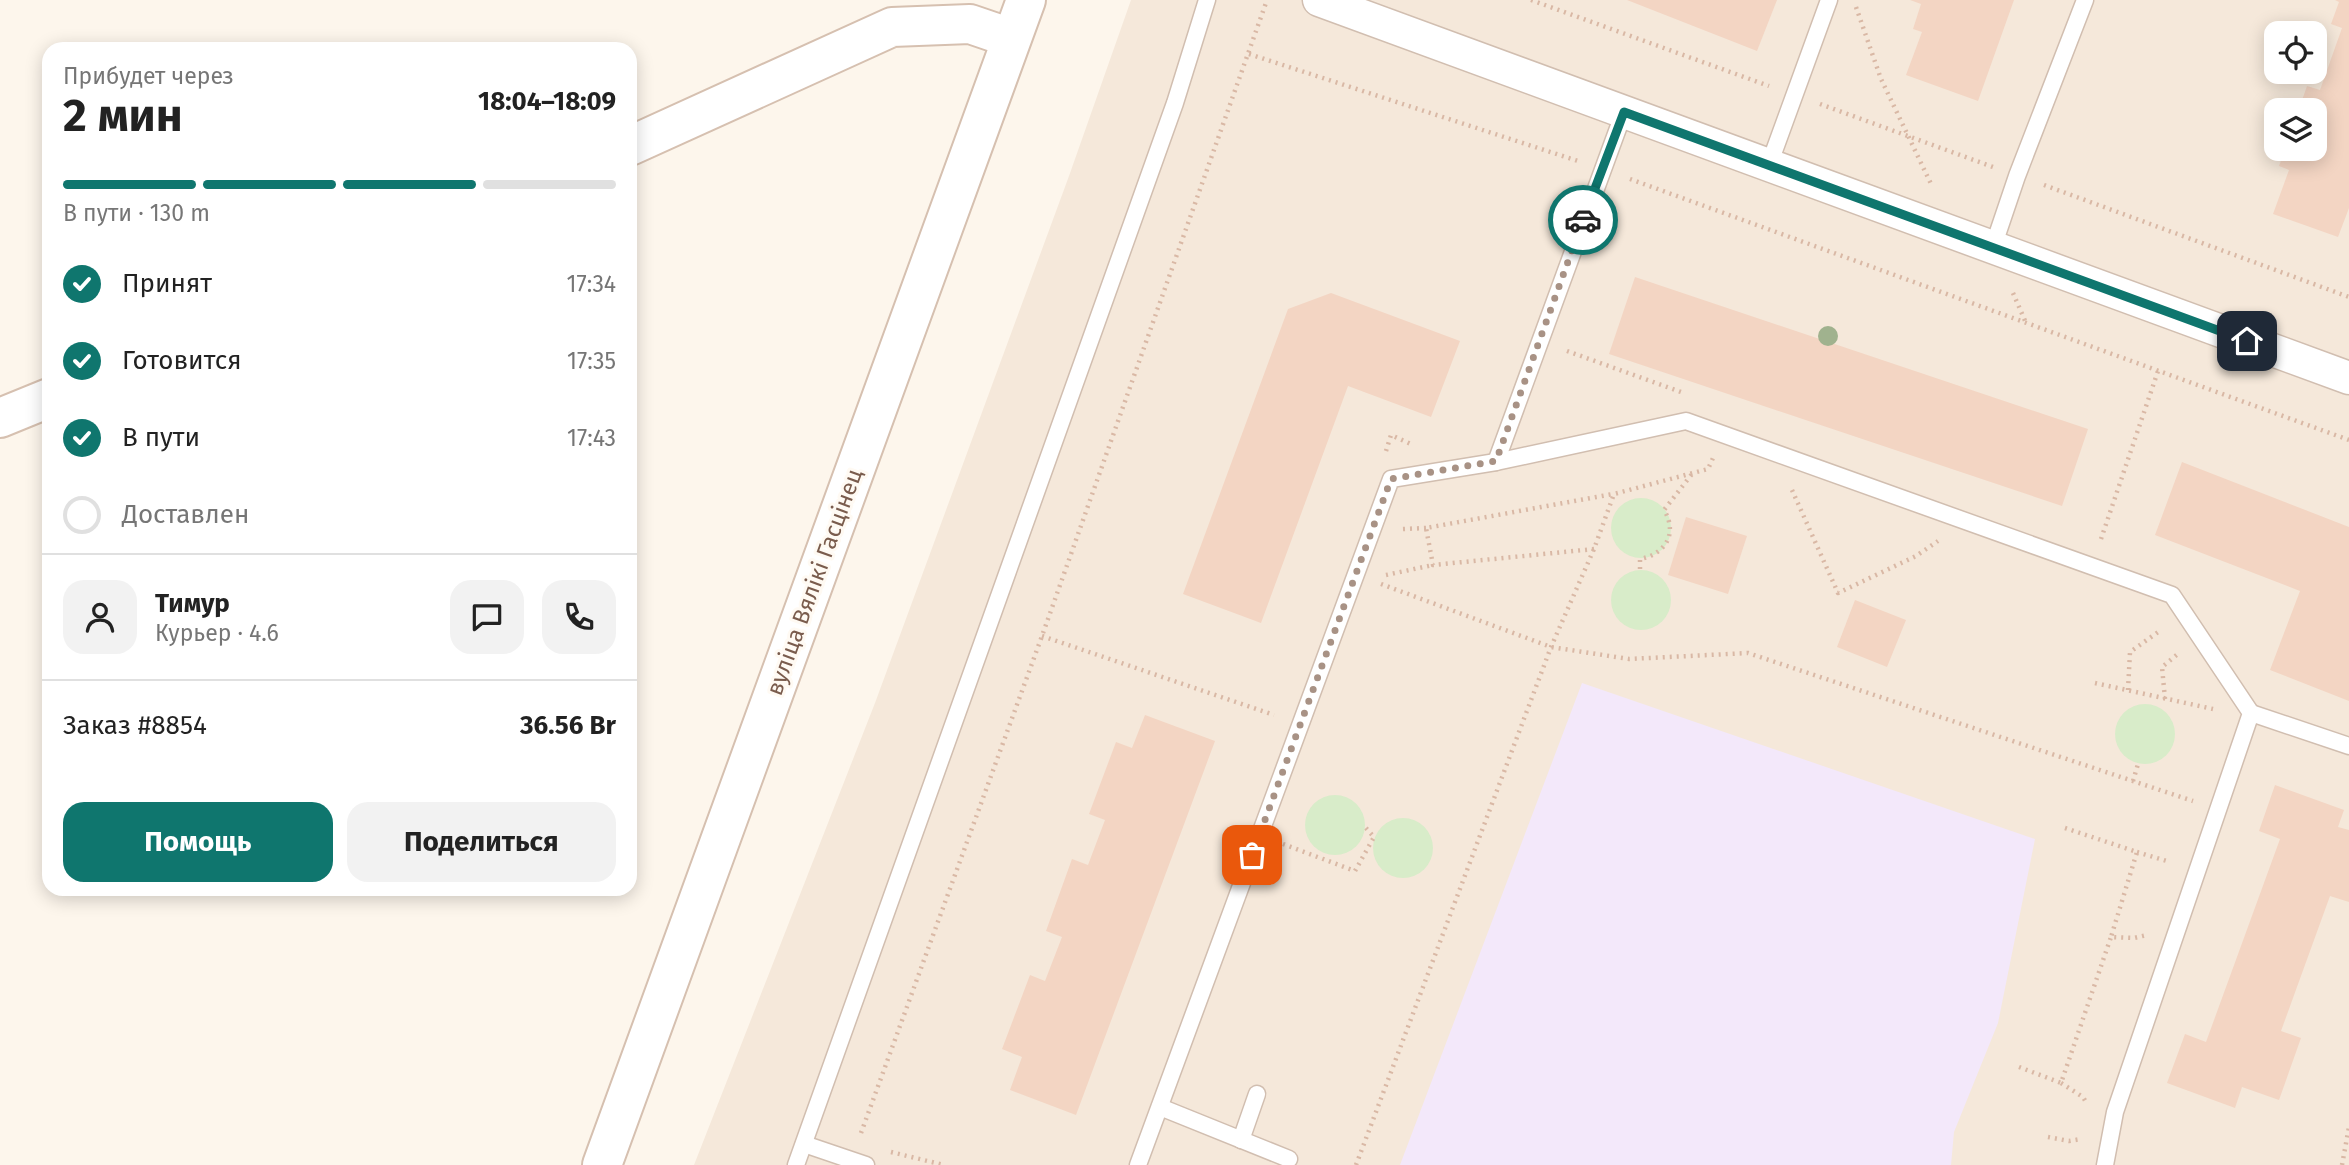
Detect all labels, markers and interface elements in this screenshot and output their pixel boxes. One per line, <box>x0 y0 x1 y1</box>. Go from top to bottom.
map controls <box>2264 21 2327 161</box>
button: locate <box>2264 21 2327 84</box>
text: Прибудет через <box>63 62 234 90</box>
text: 18:04–18:09 <box>478 86 616 117</box>
text: 2 мин <box>63 88 183 143</box>
button: layers <box>2264 98 2327 161</box>
courier <box>1548 185 1618 255</box>
text: В пути · 130 m <box>63 199 210 227</box>
icon: car <box>1564 201 1602 239</box>
icon: check <box>63 265 101 303</box>
text: Принят <box>122 268 212 299</box>
text: 17:34 <box>567 270 616 298</box>
pin <box>2217 311 2277 371</box>
icon: home <box>2228 322 2266 360</box>
icon: check <box>63 342 101 380</box>
text: Готовится <box>122 345 242 376</box>
text: 17:35 <box>567 347 616 375</box>
icon: check <box>63 419 101 457</box>
text: В пути <box>122 422 200 453</box>
text: 17:43 <box>567 424 616 452</box>
street label: вуліца Вялікі Гасцінец <box>760 464 868 699</box>
text: Доставлен <box>122 499 249 530</box>
button: person <box>63 580 137 654</box>
button: chat <box>450 580 524 654</box>
button: phone <box>542 580 616 654</box>
text: Тимур <box>155 588 230 619</box>
text: Курьер · 4.6 <box>155 619 279 647</box>
text: Заказ #8854 <box>63 710 207 741</box>
text: 36.56 Br <box>520 710 616 741</box>
button: Помощь <box>63 802 333 882</box>
button: Поделиться <box>347 802 616 882</box>
pin <box>1222 825 1282 885</box>
icon: bag <box>1233 836 1271 874</box>

